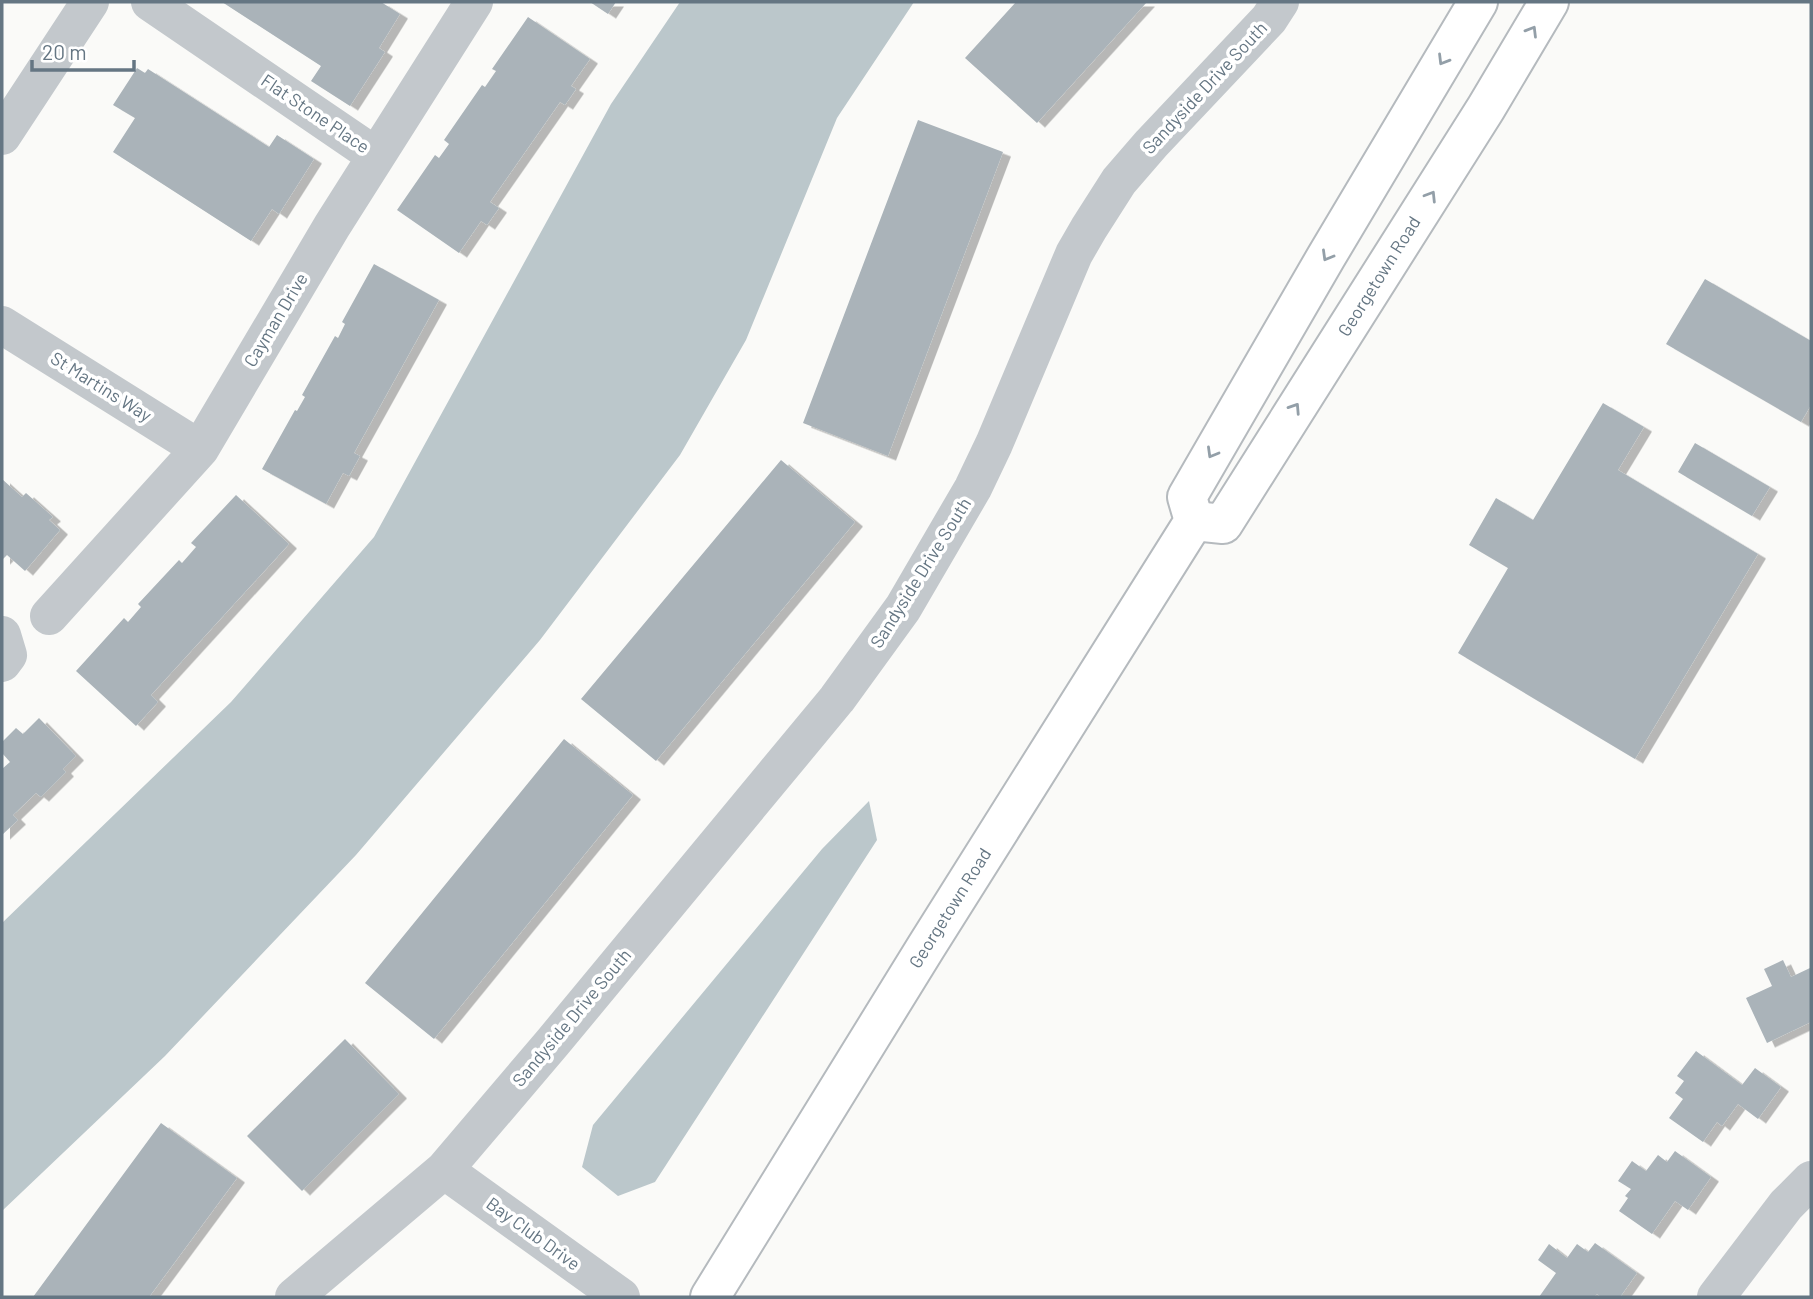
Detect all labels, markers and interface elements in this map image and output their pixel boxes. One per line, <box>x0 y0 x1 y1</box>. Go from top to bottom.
street label: Sandyside Drive South <box>1137 17 1271 158</box>
one-way arrow <box>1524 25 1537 38</box>
scale bar <box>32 28 133 72</box>
text: 20 m <box>42 39 87 64</box>
one-way arrow <box>1438 53 1451 66</box>
street label: Flat Stone Place <box>257 69 374 157</box>
one-way arrow <box>1423 191 1436 204</box>
street label: Georgetown Road <box>1333 212 1425 340</box>
one-way arrow <box>1322 249 1335 261</box>
street label: Cayman Drive <box>238 269 312 370</box>
street label: St Martins Way <box>47 346 156 426</box>
one-way arrow <box>1287 403 1300 416</box>
one-way arrow <box>1208 445 1221 458</box>
street label: Sandyside Drive South <box>865 493 975 652</box>
street label: Georgetown Road <box>904 844 995 972</box>
street label: Sandyside Drive South <box>507 944 635 1091</box>
street label: Bay Club Drive <box>482 1192 585 1275</box>

